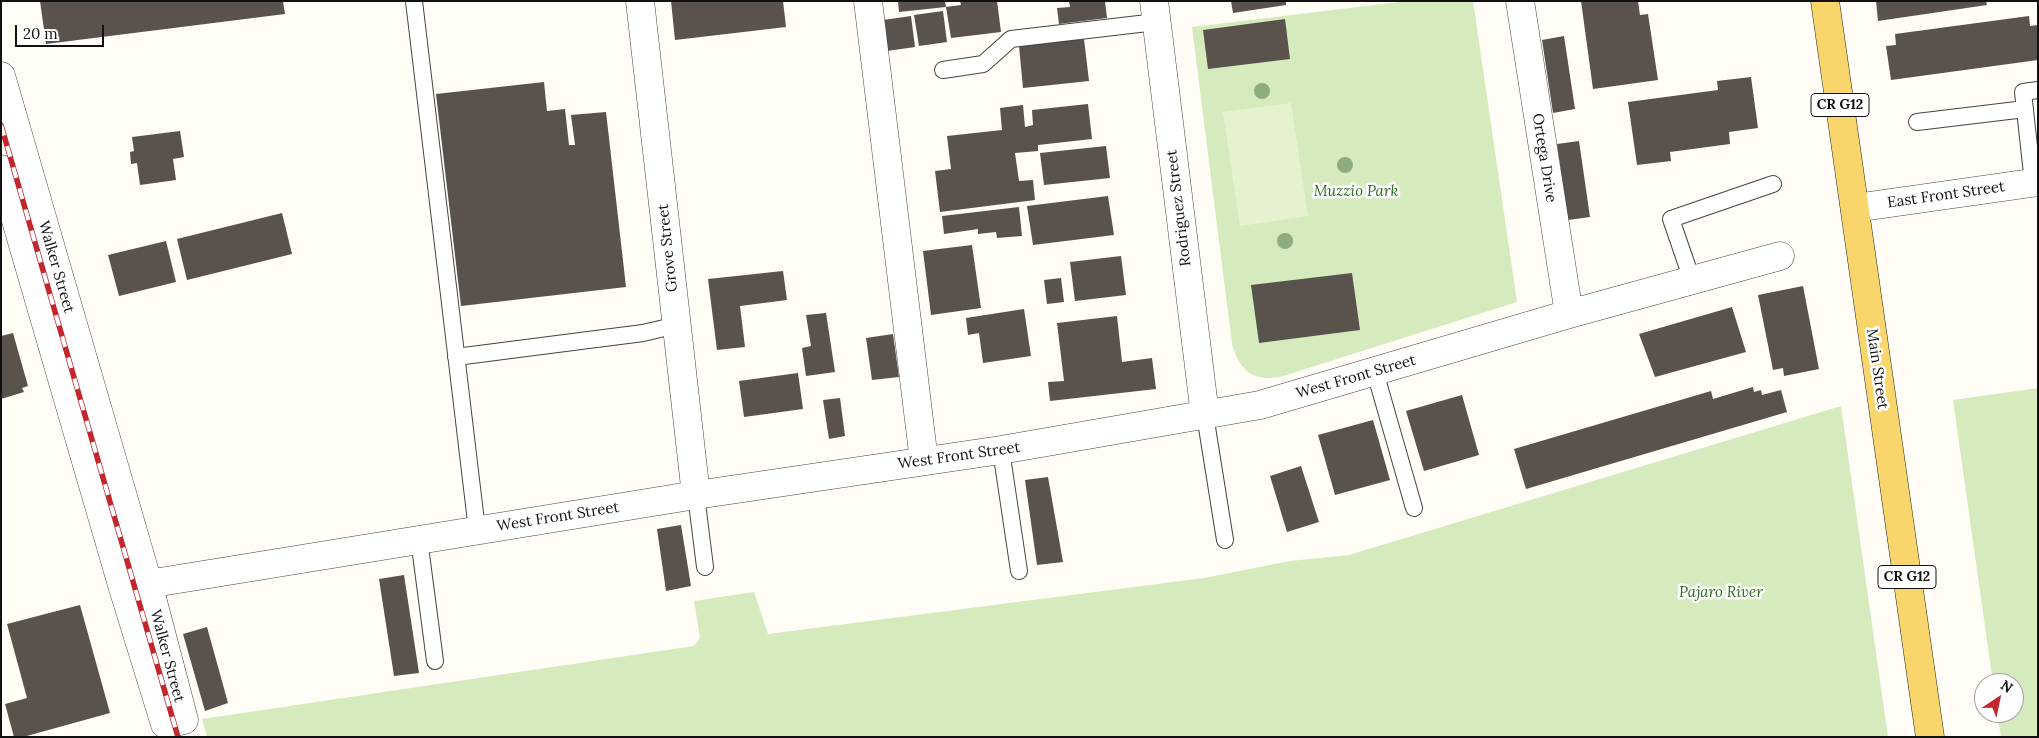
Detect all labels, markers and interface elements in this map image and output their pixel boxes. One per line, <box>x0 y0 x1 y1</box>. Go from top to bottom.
scale bar <box>18 15 106 47</box>
text: 20 m <box>23 24 58 43</box>
road number: CR G12 <box>1811 94 1869 116</box>
street label: Ortega Drive <box>1528 112 1560 204</box>
street label: Rodriguez Street <box>1163 149 1195 267</box>
street label: East Front Street <box>1886 178 2006 212</box>
park label: Muzzio Park <box>1314 183 1398 201</box>
street label: Grove Street <box>654 203 682 293</box>
street label: Walker Street <box>34 219 78 315</box>
street label: Main Street <box>1862 327 1892 411</box>
street label: West Front Street <box>1294 351 1418 403</box>
street label: West Front Street <box>897 438 1021 474</box>
street label: West Front Street <box>496 498 620 536</box>
road number: CR G12 <box>1878 566 1936 588</box>
park label: Pajaro River <box>1679 584 1763 602</box>
street label: Walker Street <box>146 608 188 704</box>
north arrow <box>1974 673 2024 723</box>
text: N <box>1997 676 2016 697</box>

